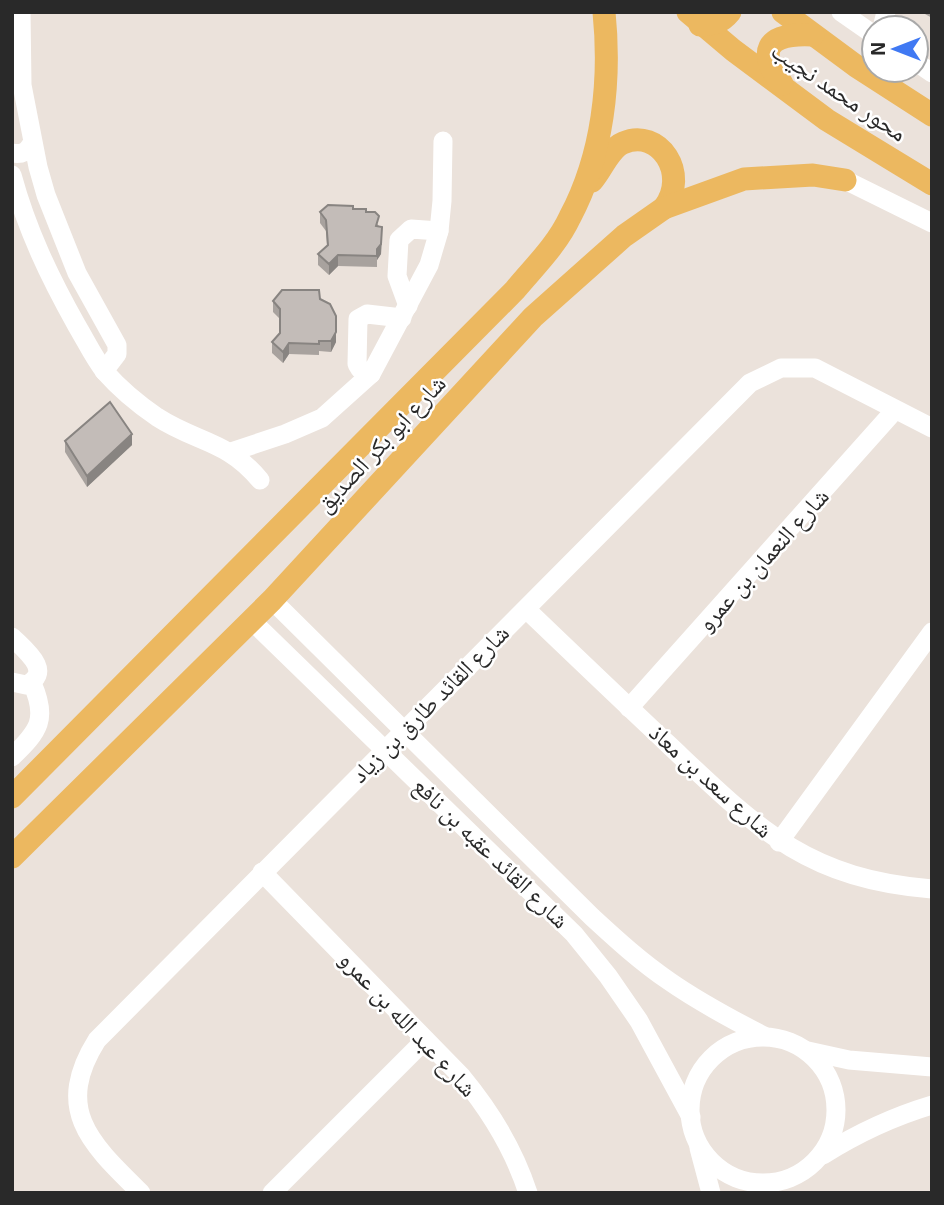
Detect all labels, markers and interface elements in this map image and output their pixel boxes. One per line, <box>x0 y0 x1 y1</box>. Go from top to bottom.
north arrow <box>860 14 930 84</box>
street label: محور محمد نجيب <box>766 35 913 147</box>
text: N <box>866 42 889 56</box>
street label: شارع ابو بكر الصديق <box>309 368 452 519</box>
street label: شارع النعمان بن عمرو <box>690 481 835 638</box>
street label: شارع القائد طارق بن زياد <box>344 618 516 790</box>
street label: شارع سعد بن معاذ <box>643 717 780 844</box>
street label: شارع القائد عقبه بن نافع <box>407 770 576 935</box>
street label: شارع عبد الله بن عمرو <box>333 944 484 1103</box>

